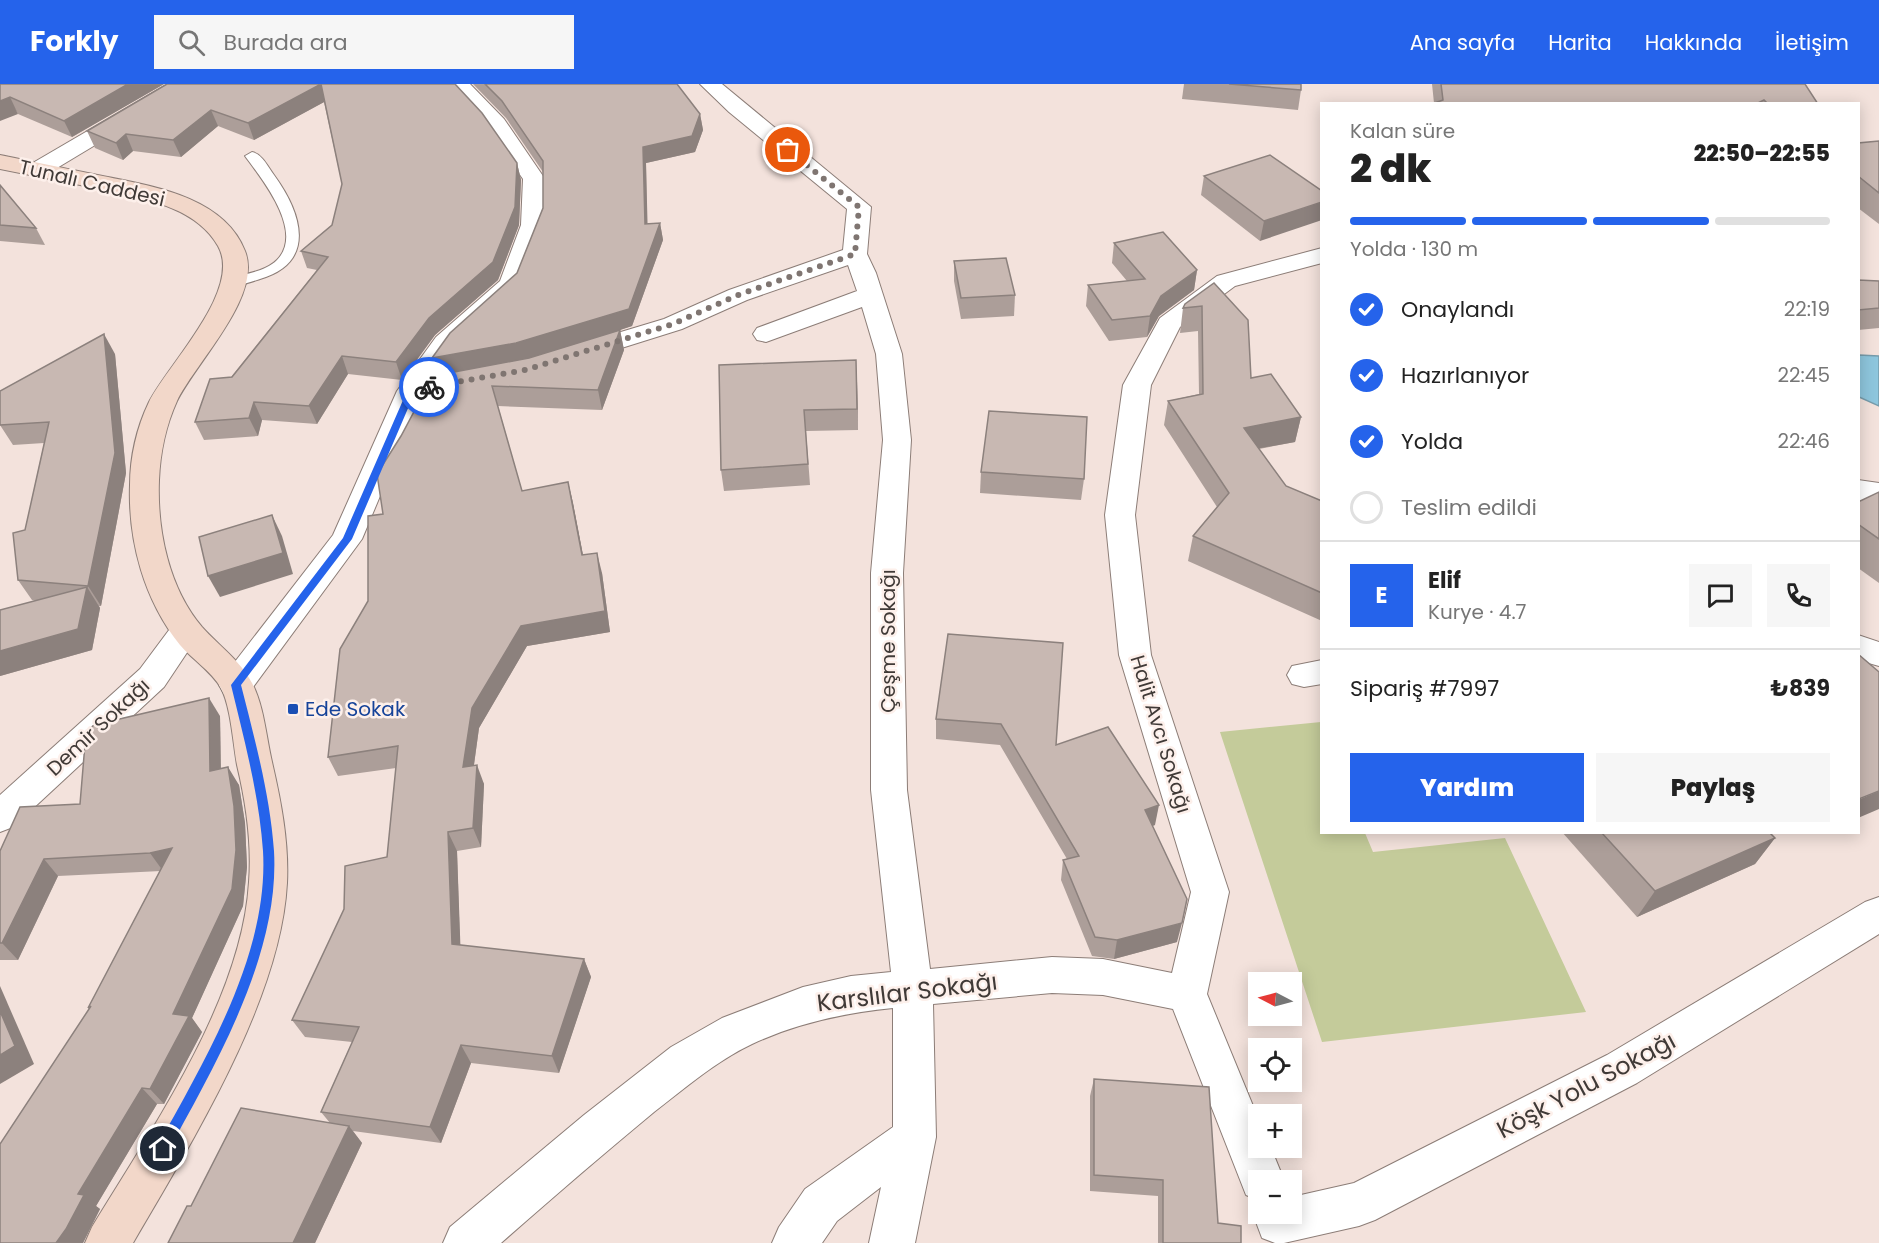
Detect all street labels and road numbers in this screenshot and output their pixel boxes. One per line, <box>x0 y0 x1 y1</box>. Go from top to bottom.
street label: Tunalı Caddesi <box>16 153 168 213</box>
street label: Çeşme Sokağı <box>874 569 902 713</box>
street label: Halit Avcı Sokağı <box>1124 652 1198 816</box>
street label: Demir Sokağı <box>40 672 156 782</box>
street label: Karslılar Sokağı <box>815 965 999 1019</box>
street label: Köşk Yolu Sokağı <box>1491 1024 1681 1146</box>

